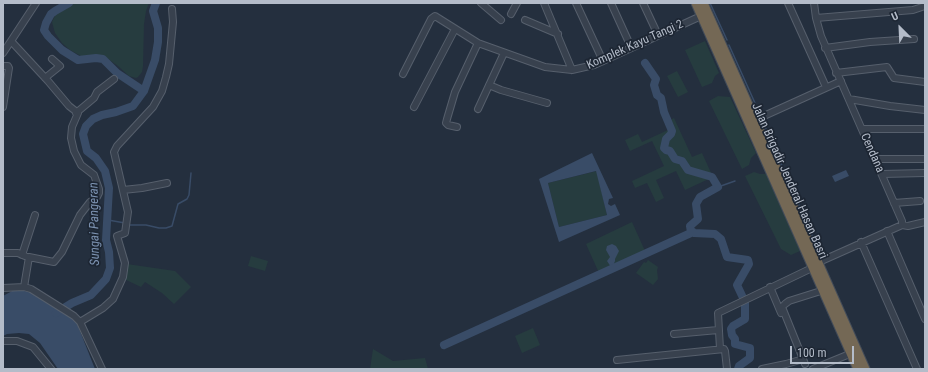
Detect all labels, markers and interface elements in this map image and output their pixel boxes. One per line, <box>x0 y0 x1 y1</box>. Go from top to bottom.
north arrow <box>880 8 920 48</box>
text: U <box>889 9 900 24</box>
street label: Komplek Kayu Tangi 2 <box>584 17 686 73</box>
street label: Jalan Brigadir Jenderal Hasan Basri <box>748 101 830 261</box>
street label: Cendana <box>857 131 887 175</box>
water label: Sungai Pangeran <box>86 182 104 266</box>
scale bar <box>792 338 856 364</box>
text: 100 m <box>797 346 827 360</box>

